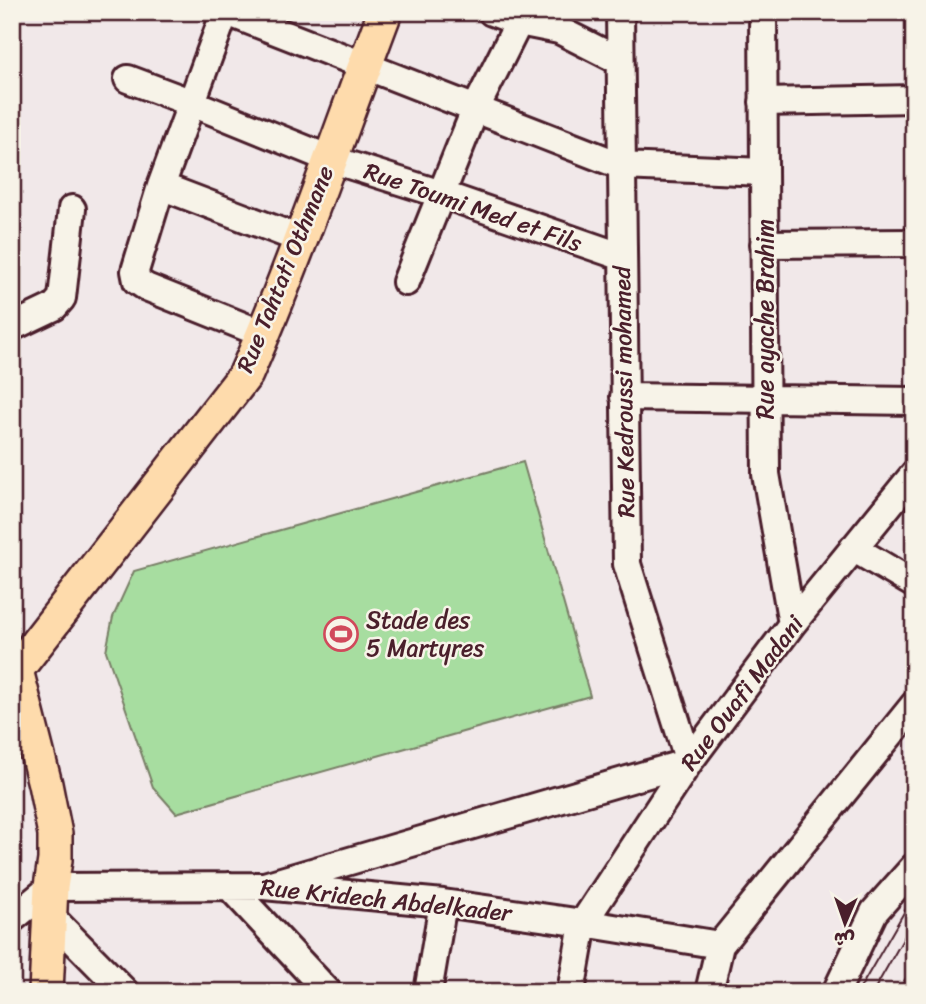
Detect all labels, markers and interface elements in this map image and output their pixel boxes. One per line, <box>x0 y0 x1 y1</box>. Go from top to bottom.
street label: Rue Toumi Med et Fils <box>358 150 588 264</box>
street label: Rue Tahtati Othmane <box>224 159 346 379</box>
street label: Rue ayache Brahim <box>744 219 786 419</box>
street label: Rue Kedroussi mohamed <box>601 265 647 518</box>
place label: Stade des 5 Martyres <box>366 599 484 669</box>
street label: Rue Ouafi Madani <box>669 605 816 780</box>
sports icon: Stade des 5 Martyres <box>322 615 360 653</box>
street label: Rue Kridech Abdelkader <box>258 866 516 934</box>
north arrow <box>810 888 880 958</box>
text: ش <box>833 923 855 956</box>

